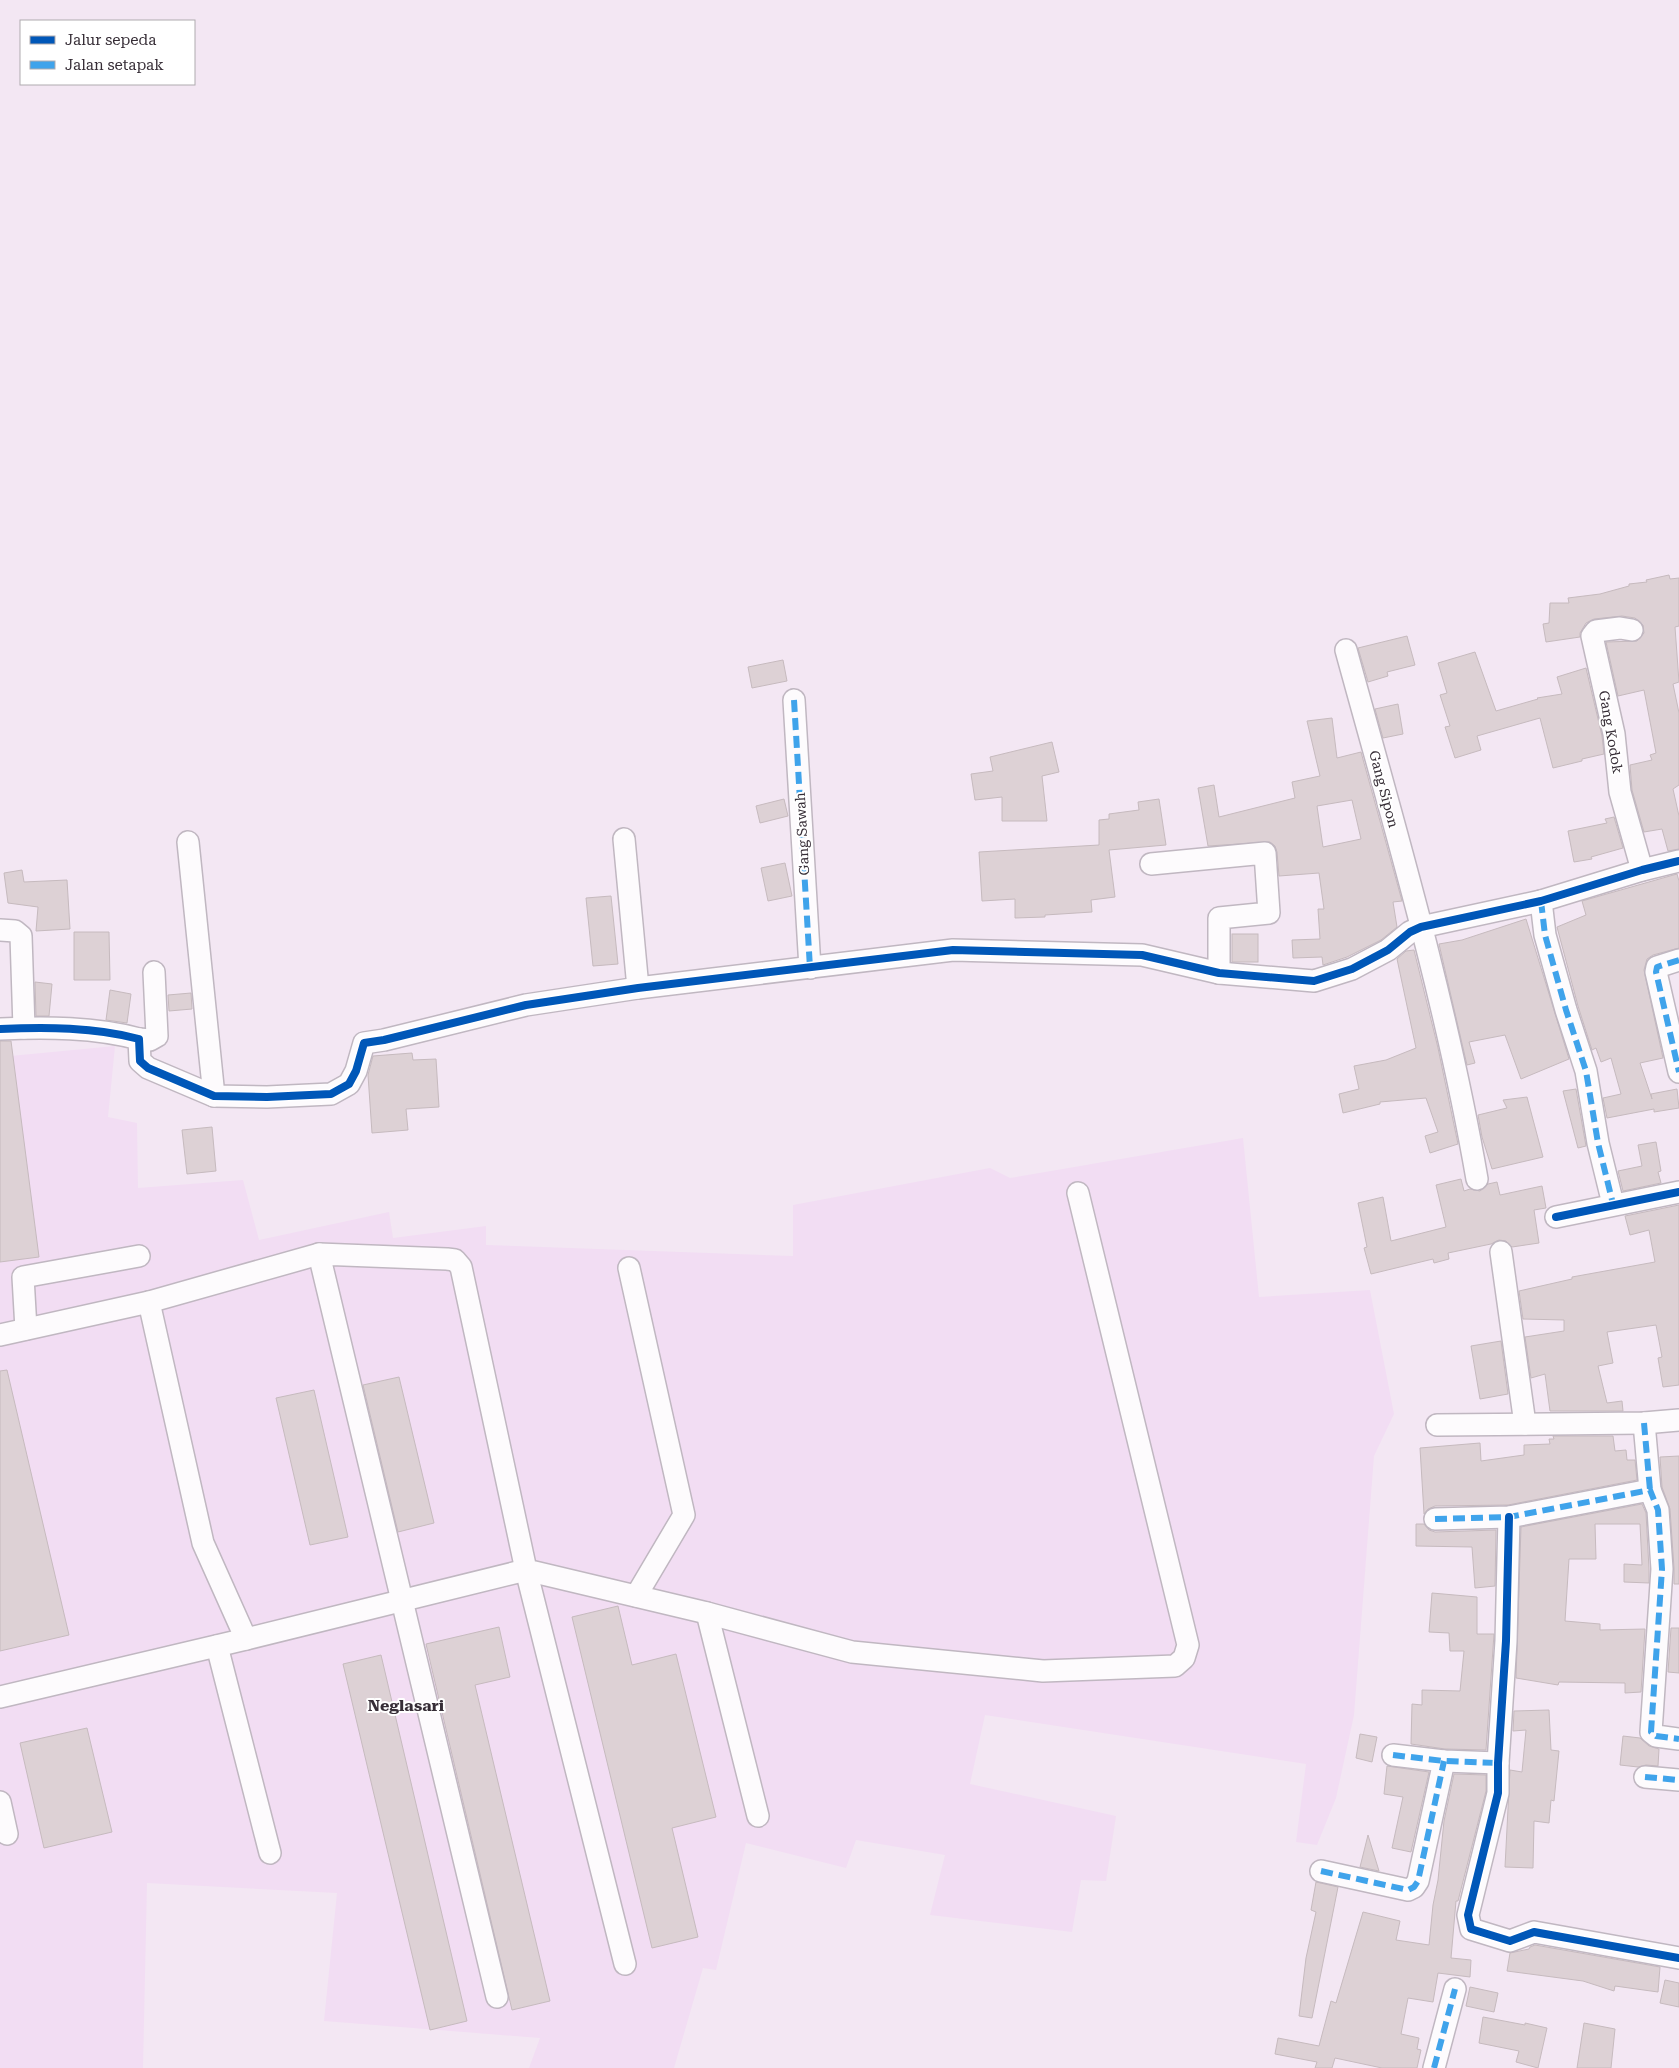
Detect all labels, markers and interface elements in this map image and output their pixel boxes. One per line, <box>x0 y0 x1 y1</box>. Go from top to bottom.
legend <box>20 20 195 85</box>
text: Jalur sepeda <box>65 31 156 49</box>
text: Jalan setapak <box>65 56 164 74</box>
street label: Gang Kodok <box>1596 689 1626 775</box>
street label: Gang Sipon <box>1366 749 1402 829</box>
street label: Gang Sawah <box>792 792 812 876</box>
district label: Neglasari <box>368 1696 445 1715</box>

